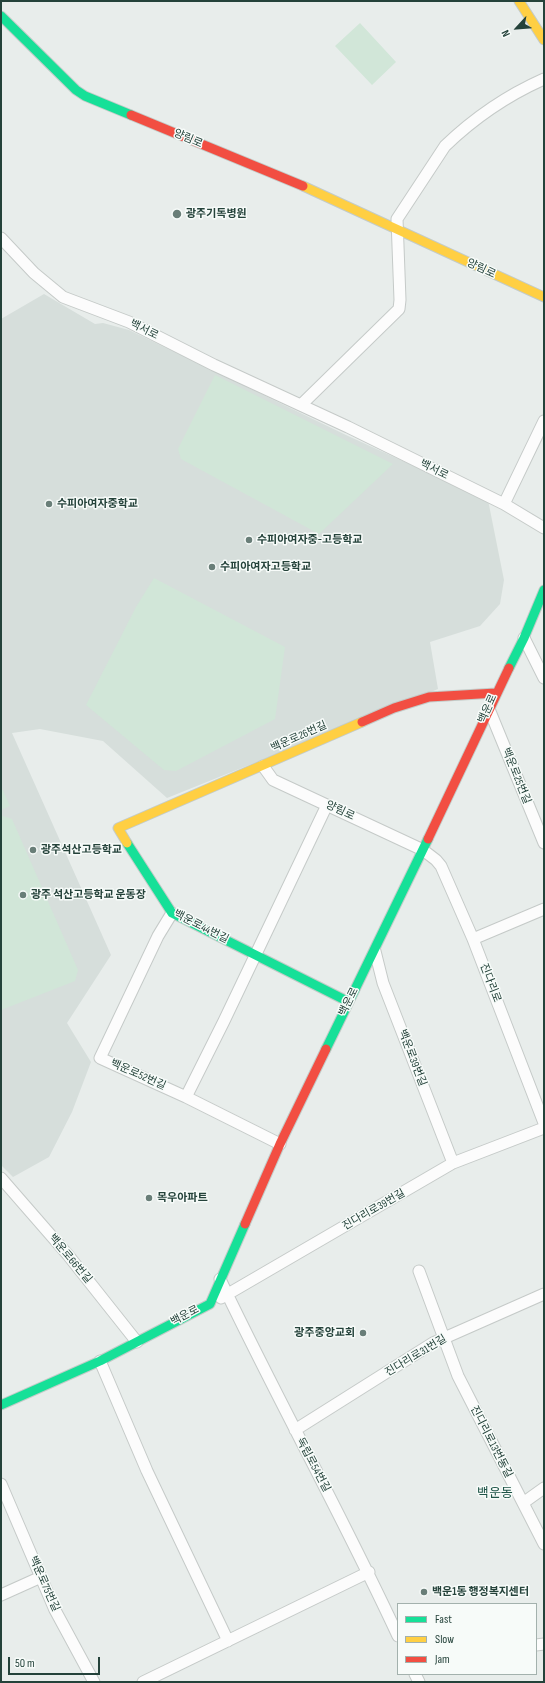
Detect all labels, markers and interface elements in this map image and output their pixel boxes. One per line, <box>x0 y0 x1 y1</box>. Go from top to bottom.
north arrow <box>497 8 537 48</box>
text: N <box>499 28 513 39</box>
street label: 양림로 <box>171 127 205 151</box>
place label: 광주기독병원 <box>186 207 247 221</box>
marker: 광주기독병원 <box>171 208 183 220</box>
street label: 양림로 <box>464 257 498 281</box>
street label: 백서로 <box>127 317 161 343</box>
street label: 백서로 <box>417 457 451 483</box>
place label: 수피아여자중학교 <box>57 497 138 511</box>
marker: 수피아여자중학교 <box>44 499 54 509</box>
place label: 수피아여자중-고등학교 <box>257 533 362 547</box>
marker: 수피아여자중-고등학교 <box>244 535 254 545</box>
place label: 수피아여자고등학교 <box>220 560 311 574</box>
marker: 수피아여자고등학교 <box>207 562 217 572</box>
street label: 백운로 <box>476 692 500 726</box>
street label: 백운로26번길 <box>269 719 329 755</box>
street label: 백운로25번길 <box>499 746 533 806</box>
street label: 양림로 <box>323 799 357 823</box>
place label: 광주석산고등학교 <box>41 843 122 857</box>
marker: 광주석산고등학교 <box>28 845 38 855</box>
place label: 광주 석산고등학교 운동장 <box>31 888 146 902</box>
marker: 광주 석산고등학교 운동장 <box>18 890 28 900</box>
street label: 백운로44번길 <box>171 908 231 946</box>
street label: 진다리로 <box>477 962 503 1004</box>
street label: 백운로 <box>336 985 362 1019</box>
street label: 백운로39번길 <box>395 1028 429 1088</box>
street label: 백운로52번길 <box>108 1057 168 1093</box>
street label: 진다리로39번길 <box>340 1187 408 1233</box>
place label: 목우아파트 <box>157 1191 208 1205</box>
marker: 목우아파트 <box>144 1193 154 1203</box>
street label: 백운로66번길 <box>46 1232 94 1286</box>
street label: 백운로 <box>168 1303 202 1329</box>
place label: 광주중앙교회 <box>294 1326 355 1340</box>
marker: 광주중앙교회 <box>358 1328 368 1338</box>
street label: 진다리로31번길 <box>383 1333 449 1379</box>
street label: 진다리로13번동길 <box>467 1404 515 1480</box>
street label: 독립로54번길 <box>293 1436 333 1494</box>
district label: 백운동 <box>477 1486 513 1502</box>
street label: 백운로75번길 <box>26 1554 62 1614</box>
place label: 백운1동 행정복지센터 <box>432 1585 529 1599</box>
marker: 백운1동 행정복지센터 <box>419 1587 429 1597</box>
legend <box>397 1603 537 1675</box>
text: Fast <box>435 1612 452 1627</box>
text: Slow <box>435 1632 454 1647</box>
scale bar <box>10 1649 102 1675</box>
text: Jam <box>435 1652 450 1667</box>
text: 50 m <box>15 1656 35 1671</box>

